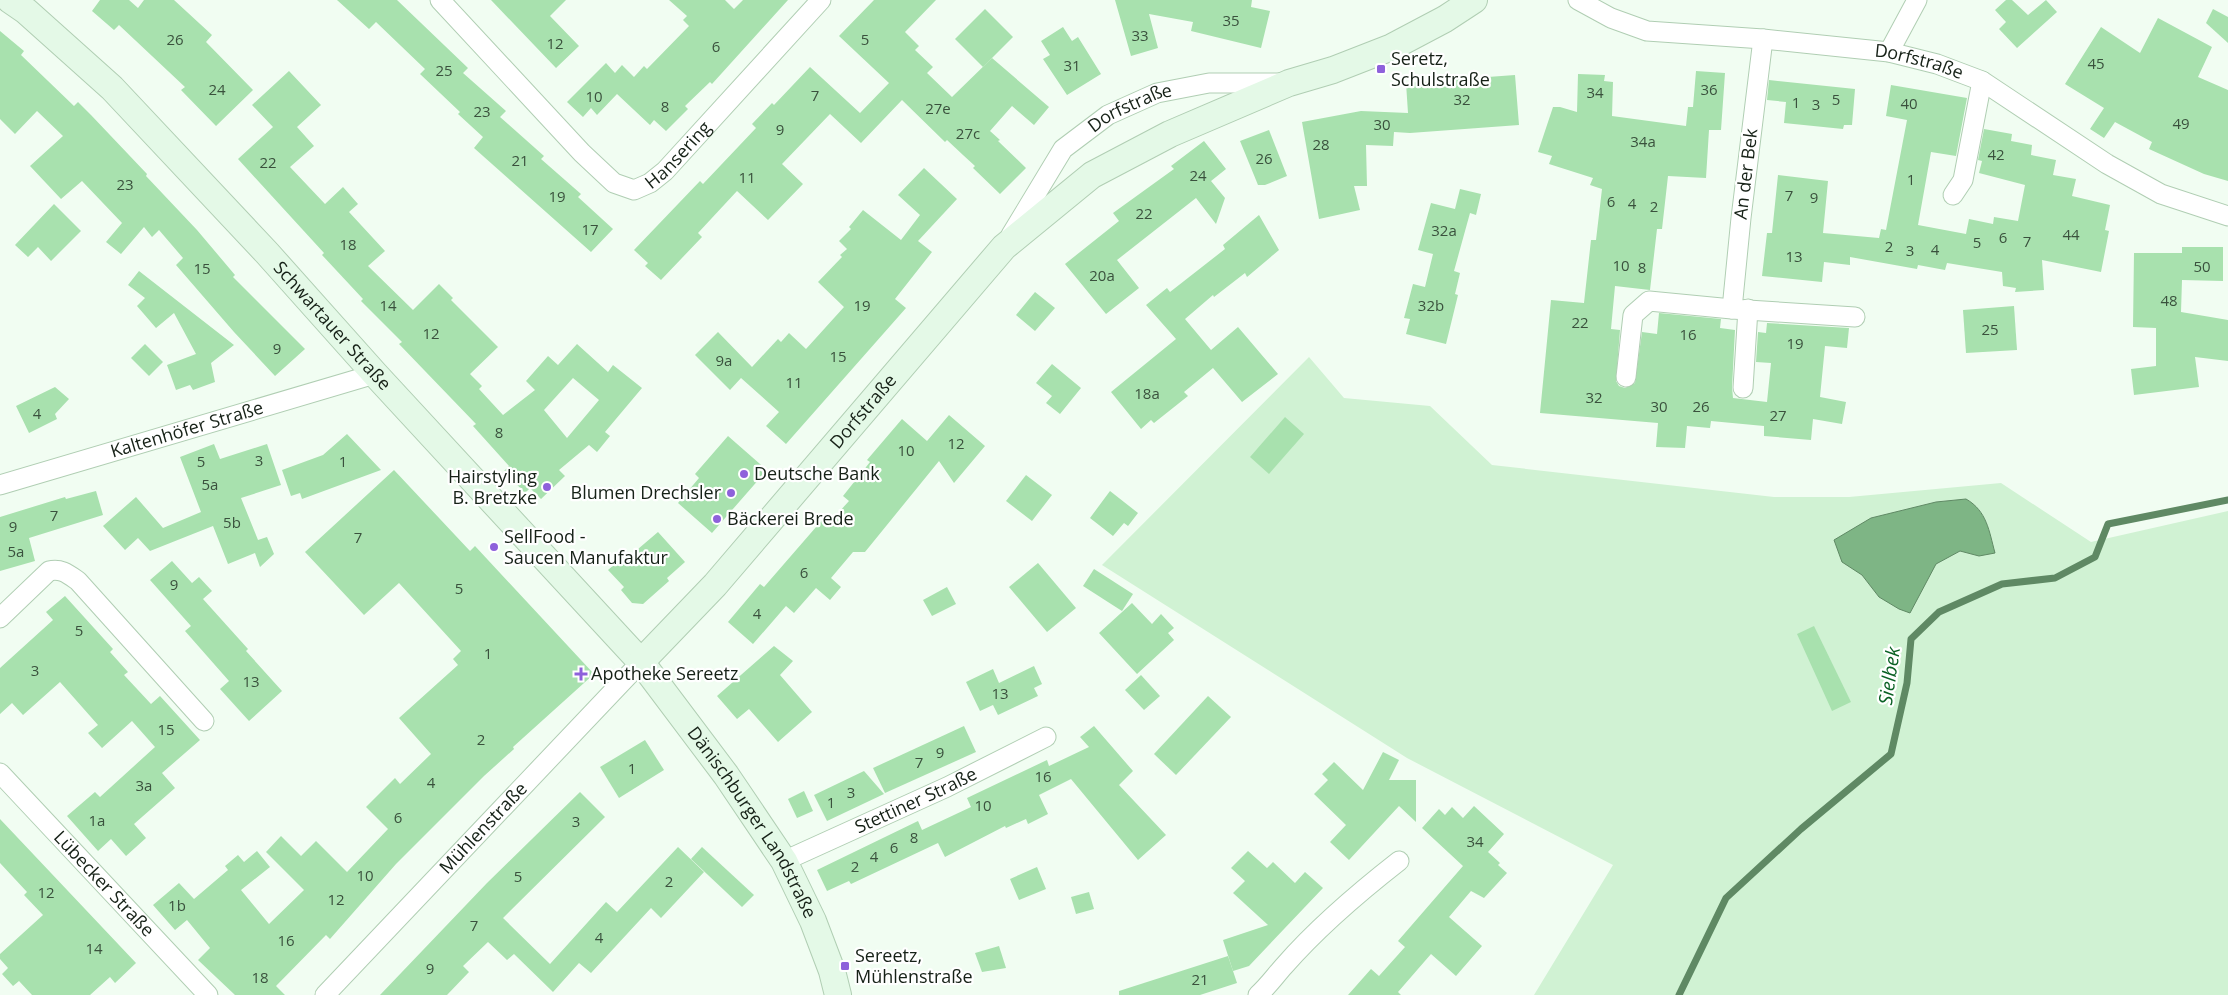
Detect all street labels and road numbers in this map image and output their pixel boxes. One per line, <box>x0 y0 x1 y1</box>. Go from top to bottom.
street label: Dorfstraße <box>1874 38 1967 84</box>
street label: Dorfstraße <box>1082 77 1174 137</box>
street label: Hansering <box>639 115 716 194</box>
street label: An der Bek <box>1728 127 1763 221</box>
street label: Schwartauer Straße <box>269 256 397 395</box>
street label: Dorfstraße <box>824 369 901 453</box>
street label: Kaltenhöfer Straße <box>107 395 266 463</box>
street label: Dänischburger Landstraße <box>683 721 823 922</box>
street label: Stettiner Straße <box>851 761 981 838</box>
street label: Mühlenstraße <box>433 777 532 878</box>
street label: Lübecker Straße <box>49 825 160 941</box>

